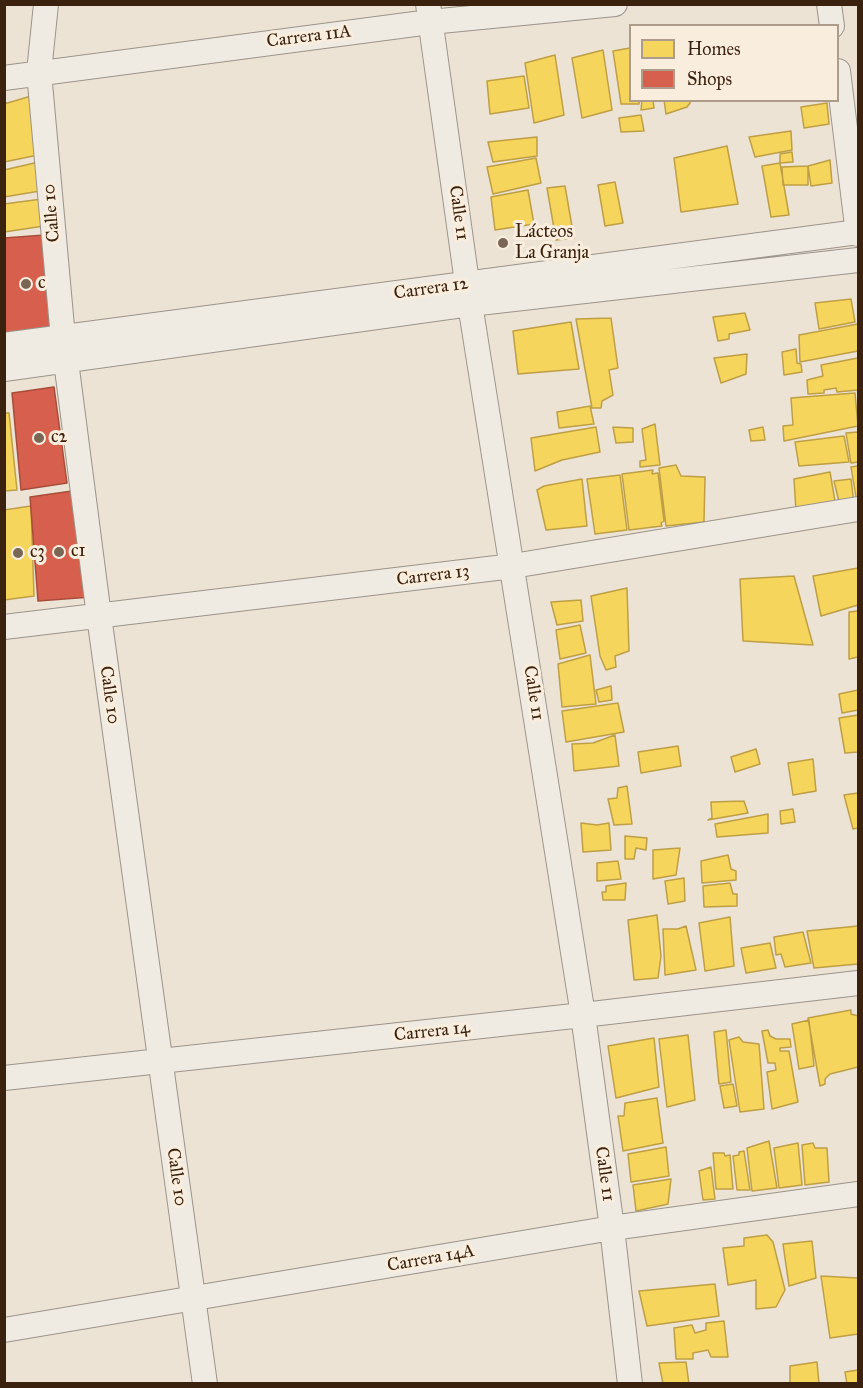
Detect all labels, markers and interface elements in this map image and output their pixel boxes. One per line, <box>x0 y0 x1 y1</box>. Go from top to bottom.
street label: Carrera 11A <box>265 21 353 53</box>
legend <box>629 24 839 102</box>
text: Homes <box>687 38 741 60</box>
text: Shops <box>687 68 732 90</box>
street label: Calle 10 <box>39 183 65 243</box>
street label: Calle 11 <box>443 184 473 242</box>
place label: Lácteos La Granja <box>515 222 589 264</box>
marker: Lácteos La Granja <box>496 236 510 250</box>
place label: c <box>38 273 46 295</box>
street label: Carrera 12 <box>392 273 470 305</box>
marker: c <box>19 277 33 291</box>
place label: c2 <box>51 427 67 449</box>
marker: c2 <box>32 431 46 445</box>
place label: c1 <box>71 541 86 563</box>
place label: c3 <box>30 542 45 564</box>
marker: c1 <box>52 545 66 559</box>
marker: c3 <box>11 546 25 560</box>
street label: Carrera 13 <box>395 561 471 591</box>
street label: Calle 11 <box>518 664 548 722</box>
street label: Calle 10 <box>94 665 124 725</box>
street label: Carrera 14 <box>393 1017 471 1047</box>
street label: Calle 11 <box>589 1145 619 1203</box>
street label: Calle 10 <box>161 1147 191 1207</box>
street label: Carrera 14A <box>386 1241 476 1277</box>

